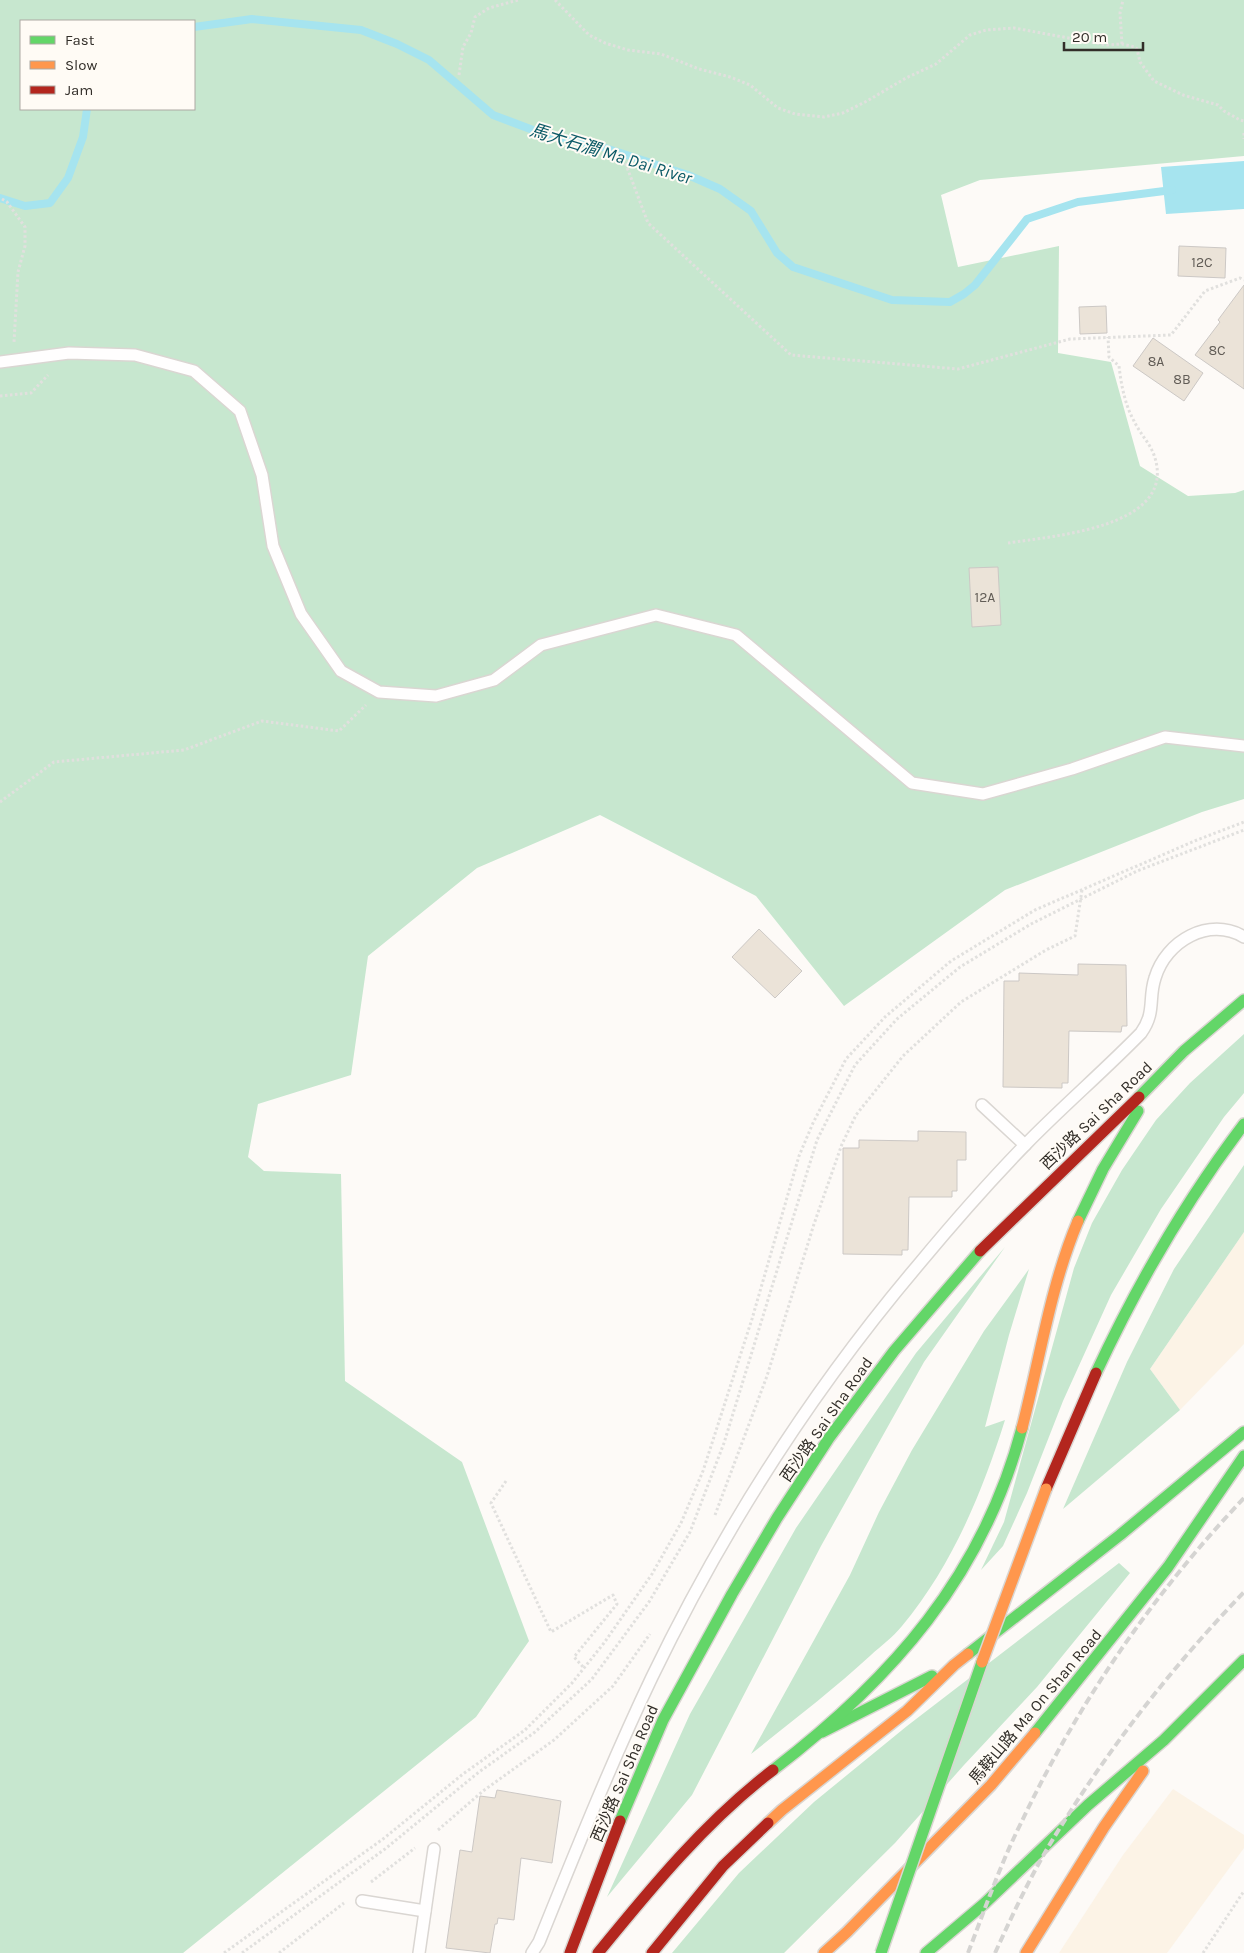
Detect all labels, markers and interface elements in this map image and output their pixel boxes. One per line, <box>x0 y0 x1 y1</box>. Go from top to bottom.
legend <box>20 20 195 110</box>
scale bar <box>1064 20 1143 52</box>
text: 20 m <box>1072 28 1107 46</box>
text: Fast <box>65 31 95 49</box>
text: Slow <box>65 56 97 74</box>
text: Jam <box>65 81 93 99</box>
water label: 馬大石澗 Ma Dai River <box>527 119 696 189</box>
house number: 12C <box>1191 254 1213 271</box>
house number: 8C <box>1208 342 1226 359</box>
house number: 8A <box>1148 353 1164 370</box>
house number: 8B <box>1173 371 1191 388</box>
house number: 12A <box>975 589 995 606</box>
street label: 西沙路 Sai Sha Road <box>1037 1057 1156 1173</box>
street label: 西沙路 Sai Sha Road <box>776 1353 877 1485</box>
street label: 馬鞍山路 Ma On Shan Road <box>965 1625 1106 1788</box>
street label: 西沙路 Sai Sha Road <box>587 1702 662 1845</box>

